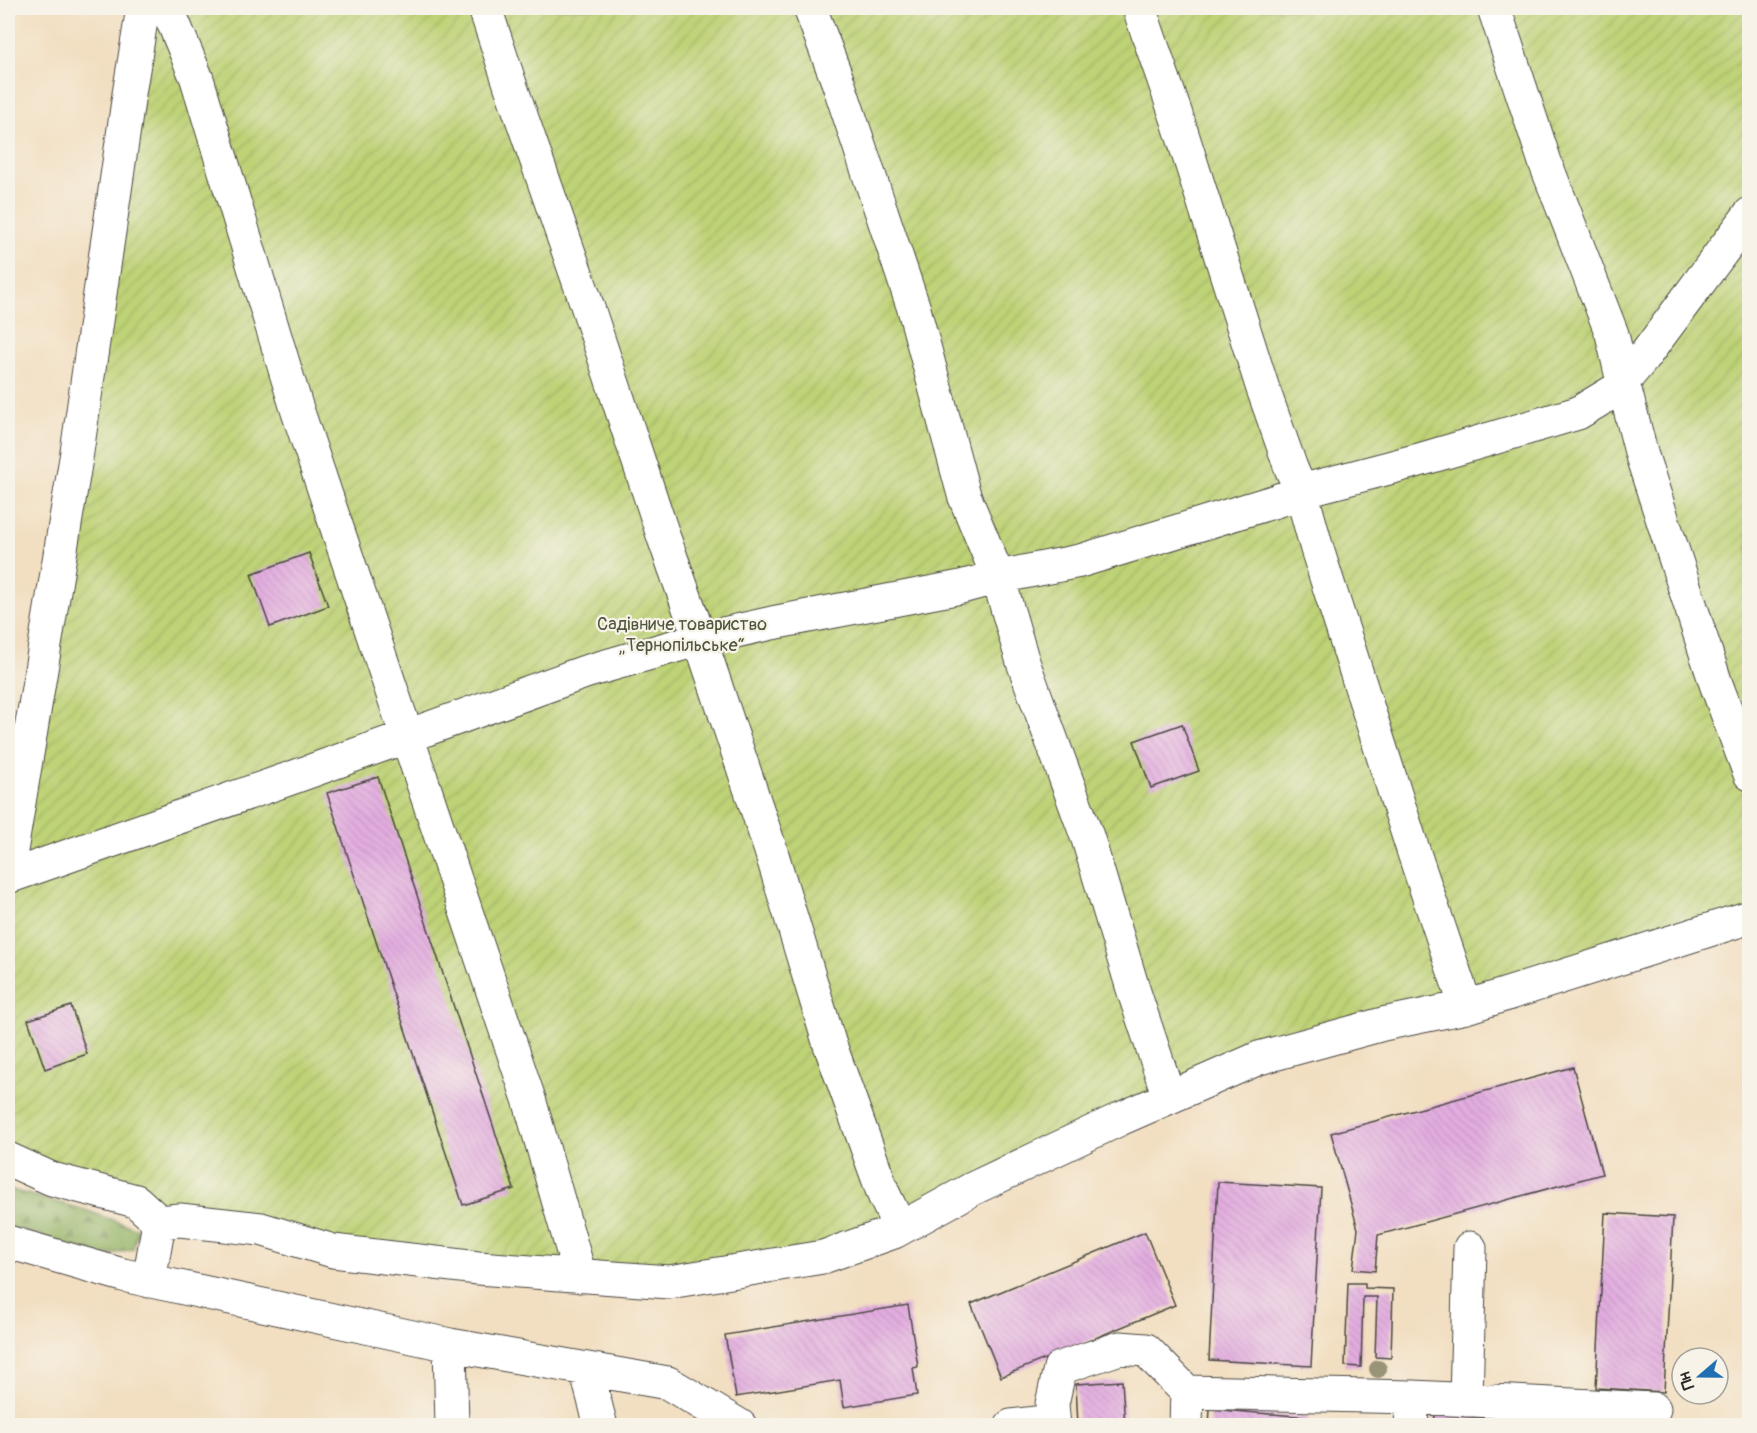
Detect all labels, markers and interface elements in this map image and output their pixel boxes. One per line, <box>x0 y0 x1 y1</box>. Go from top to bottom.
park label: Садівниче товариство „Тернопільське“ <box>597 613 767 657</box>
north arrow <box>1670 1346 1730 1406</box>
text: Пн <box>1674 1369 1699 1392</box>

